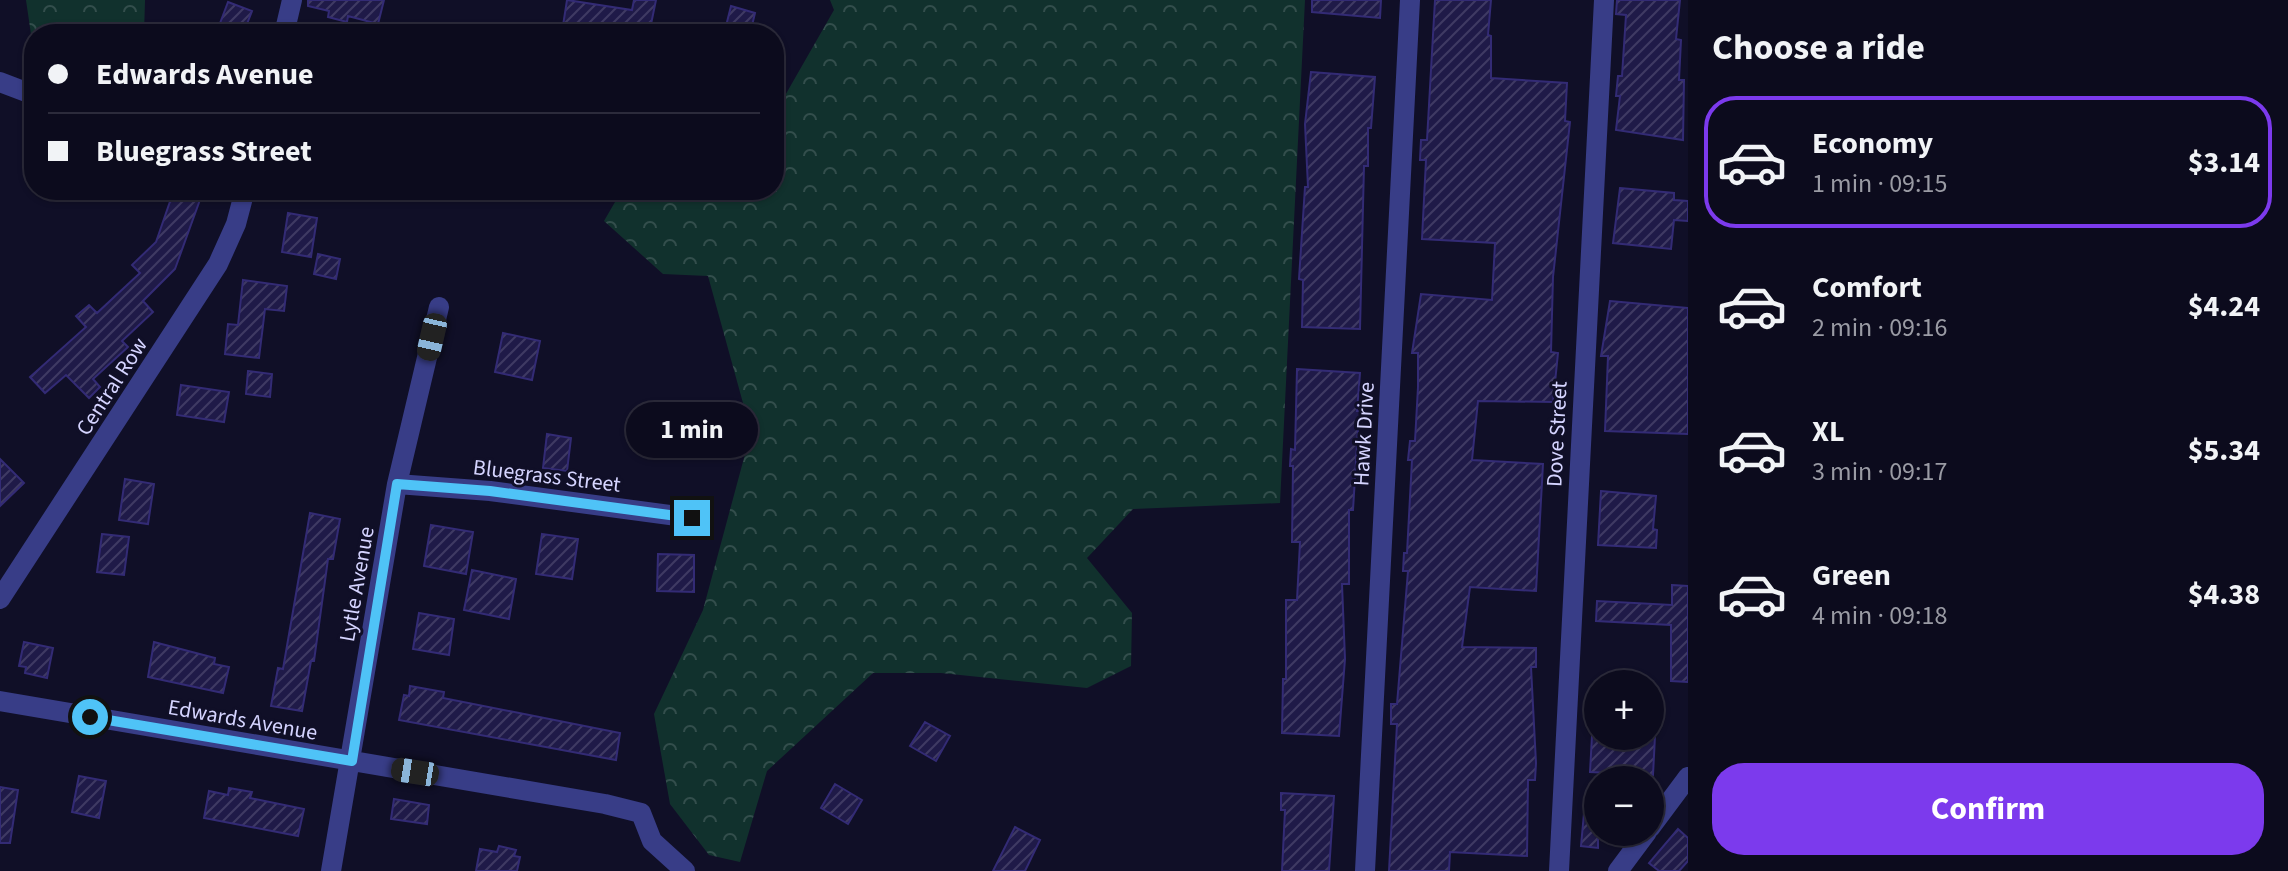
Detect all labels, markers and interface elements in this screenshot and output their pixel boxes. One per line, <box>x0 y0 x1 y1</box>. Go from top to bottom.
text: Choose a ride <box>1712 22 1925 73</box>
text: Edwards Avenue <box>96 53 314 96</box>
text: Economy <box>1812 122 1933 165</box>
icon: car <box>1716 126 1788 198</box>
text: Bluegrass Street <box>96 130 312 173</box>
text: $3.14 <box>2188 141 2260 184</box>
text: 1 min · 09:15 <box>1812 165 1947 202</box>
text: Comfort <box>1812 266 1922 309</box>
icon: car <box>1716 270 1788 342</box>
text: $4.24 <box>2188 285 2260 328</box>
text: 2 min · 09:16 <box>1812 309 1947 346</box>
car <box>415 311 449 363</box>
street label: Central Row <box>68 331 156 442</box>
street label: Dove Street <box>1538 380 1576 488</box>
street label: Hawk Drive <box>1345 381 1383 487</box>
callout: 1 min <box>626 402 758 458</box>
text: XL <box>1812 410 1845 453</box>
text: 1 min <box>660 411 724 448</box>
icon: car <box>1716 414 1788 486</box>
text: $5.34 <box>2188 429 2260 472</box>
street label: Bluegrass Street <box>471 451 623 501</box>
text: 3 min · 09:17 <box>1812 453 1947 490</box>
route end <box>674 500 710 536</box>
street label: Lytle Avenue <box>331 524 383 644</box>
text: Green <box>1812 554 1891 597</box>
icon: car <box>1716 558 1788 630</box>
text: $4.38 <box>2188 573 2260 616</box>
text: 4 min · 09:18 <box>1812 597 1947 634</box>
map controls <box>1584 670 1664 846</box>
button: + <box>1584 670 1664 750</box>
street label: Edwards Avenue <box>166 691 320 749</box>
route start <box>72 699 108 735</box>
car <box>389 756 441 788</box>
button: Confirm <box>1712 763 2264 855</box>
button: − <box>1584 766 1664 846</box>

